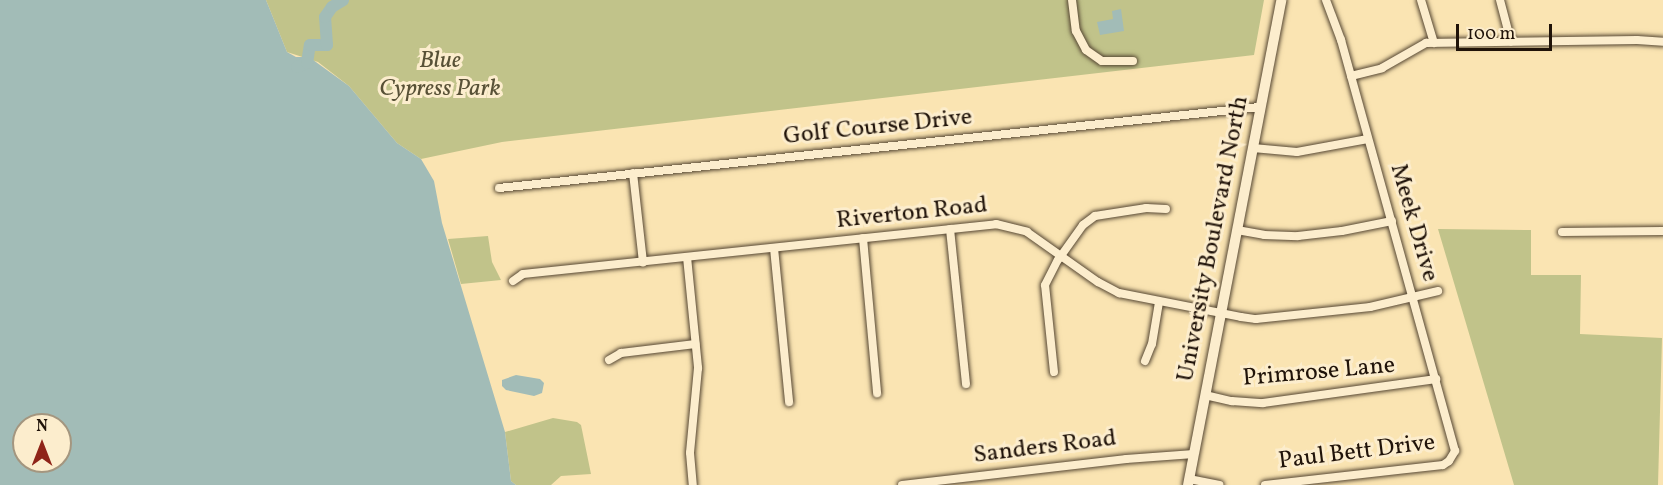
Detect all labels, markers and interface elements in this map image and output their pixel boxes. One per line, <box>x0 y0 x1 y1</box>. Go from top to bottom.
scale bar <box>1459 12 1555 50</box>
text: 100 m <box>1467 22 1516 47</box>
park label: Blue Cypress Park <box>379 48 501 104</box>
street label: University Boulevard North <box>1172 93 1256 385</box>
street label: Golf Course Drive <box>783 104 973 152</box>
street label: Meek Drive <box>1382 161 1444 285</box>
street label: Riverton Road <box>835 192 989 236</box>
street label: Primrose Lane <box>1242 352 1396 394</box>
north arrow <box>12 413 72 473</box>
text: N <box>36 416 48 438</box>
street label: Sanders Road <box>972 425 1118 471</box>
street label: Paul Bett Drive <box>1277 429 1437 477</box>

